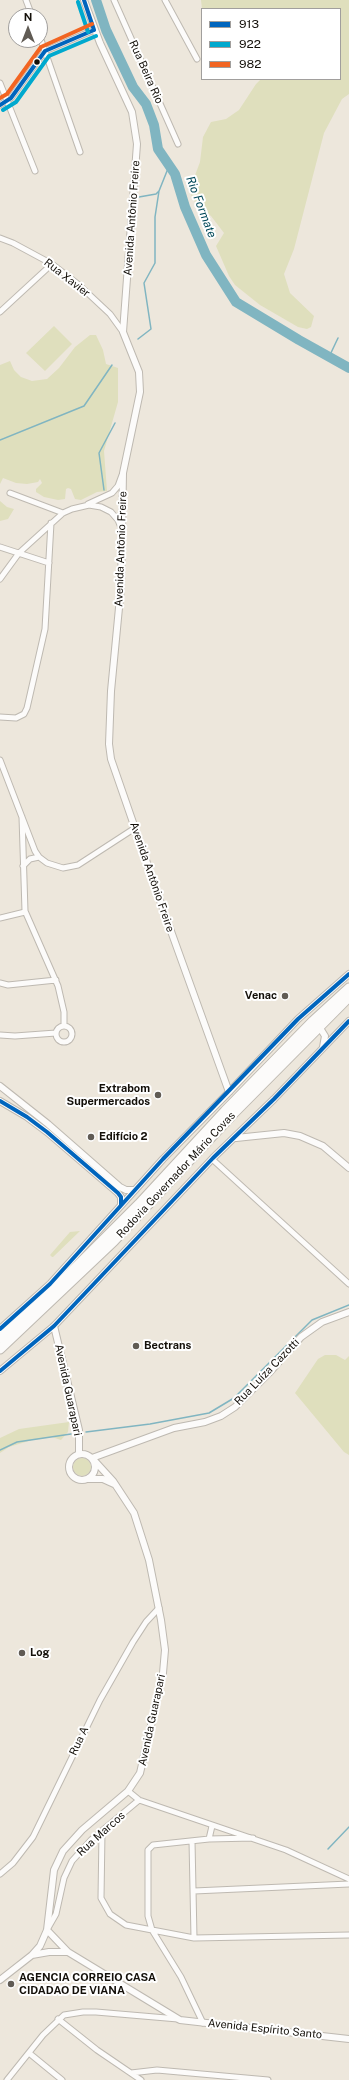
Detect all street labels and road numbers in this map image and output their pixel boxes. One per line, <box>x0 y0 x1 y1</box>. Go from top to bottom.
street label: Rua Beira Rio <box>126 38 166 106</box>
street label: Avenida Antônio Freire <box>121 160 143 276</box>
street label: Rua Xavier <box>41 256 93 300</box>
street label: Avenida Antônio Freire <box>112 491 130 607</box>
street label: Avenida Antônio Freire <box>127 820 177 934</box>
street label: Rodovia Governador Mário Covas <box>114 1109 238 1241</box>
street label: Rua Luíza Cazotti <box>232 1336 302 1408</box>
street label: Avenida Guarapari <box>52 1343 84 1437</box>
street label: Avenida Guarapari <box>136 1673 168 1767</box>
street label: Rua A <box>67 1724 91 1758</box>
street label: Rua Marcos <box>74 1809 128 1859</box>
street label: Avenida Espírito Santo <box>207 2016 323 2042</box>

